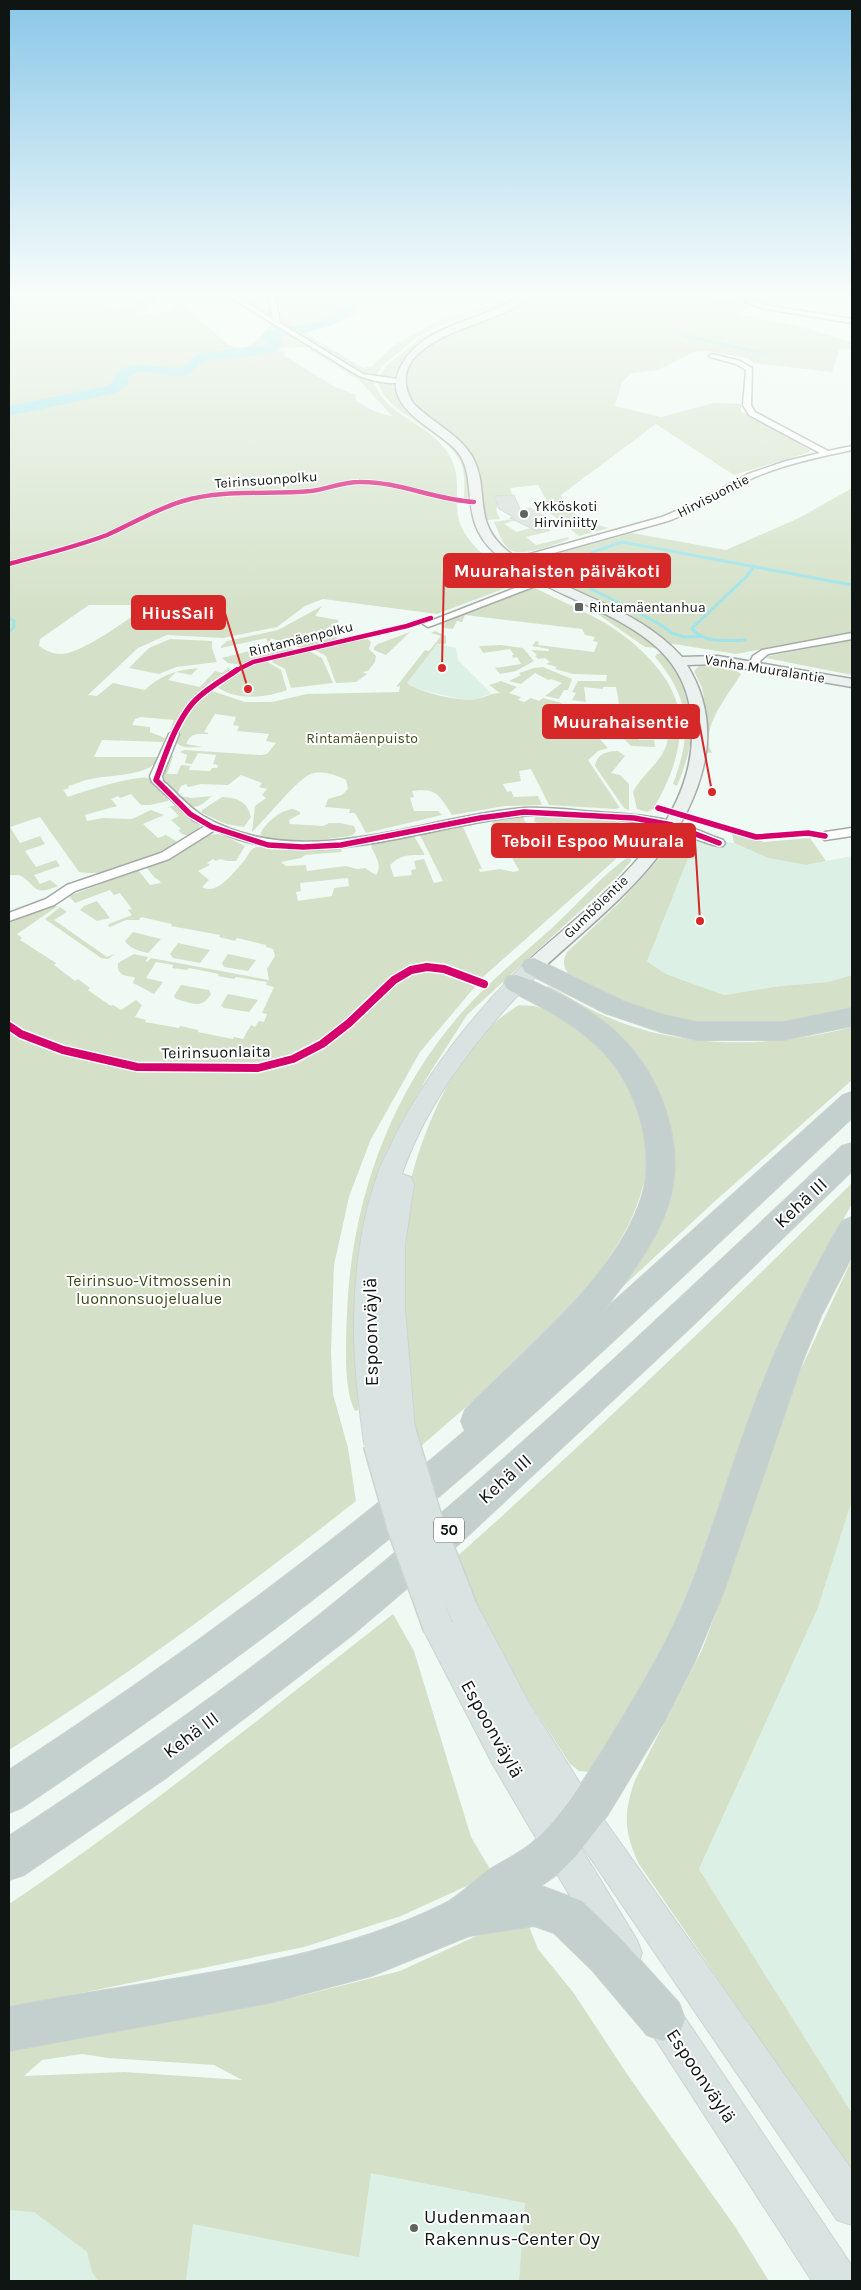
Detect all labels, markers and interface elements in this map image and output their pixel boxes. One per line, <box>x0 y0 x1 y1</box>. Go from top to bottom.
street label: Teirinsuonpolku <box>214 468 318 492</box>
street label: Hirvisuontie <box>674 471 752 521</box>
place label: Ykköskoti Hirviniitty <box>534 498 598 531</box>
marker: Ykköskoti Hirviniitty <box>518 508 530 520</box>
callout: Muurahaisten päiväkoti <box>444 554 670 587</box>
text: Muurahaisten päiväkoti <box>454 560 660 582</box>
callout: HiusSali <box>132 596 225 629</box>
place label: Rintamäentanhua <box>589 599 706 616</box>
marker: Rintamäentanhua <box>573 601 585 613</box>
text: HiusSali <box>142 602 214 624</box>
street label: Rintamäenpolku <box>247 618 355 660</box>
street label: Vanha Muuralantie <box>704 651 826 687</box>
callout: Muurahaisentie <box>543 705 699 738</box>
text: Muurahaisentie <box>553 711 689 733</box>
park label: Rintamäenpuisto <box>306 730 418 747</box>
callout: Teboil Espoo Muurala <box>492 824 695 857</box>
text: Teboil Espoo Muurala <box>502 830 684 852</box>
street label: Gumbölentie <box>560 872 632 942</box>
street label: Teirinsuonlaita <box>161 1042 271 1062</box>
street label: Kehä III <box>770 1173 832 1233</box>
park label: Teirinsuo-Vitmossenin luonnonsuojelualue <box>66 1271 232 1308</box>
street label: Espoonväylä <box>359 1277 383 1387</box>
street label: Kehä III <box>474 1450 536 1508</box>
road number: 50 <box>434 1518 464 1542</box>
street label: Espoonväylä <box>456 1676 528 1782</box>
street label: Kehä III <box>159 1707 223 1763</box>
street label: Espoonväylä <box>662 2025 740 2127</box>
place label: Uudenmaan Rakennus-Center Oy <box>424 2206 600 2250</box>
marker: Uudenmaan Rakennus-Center Oy <box>408 2222 420 2234</box>

